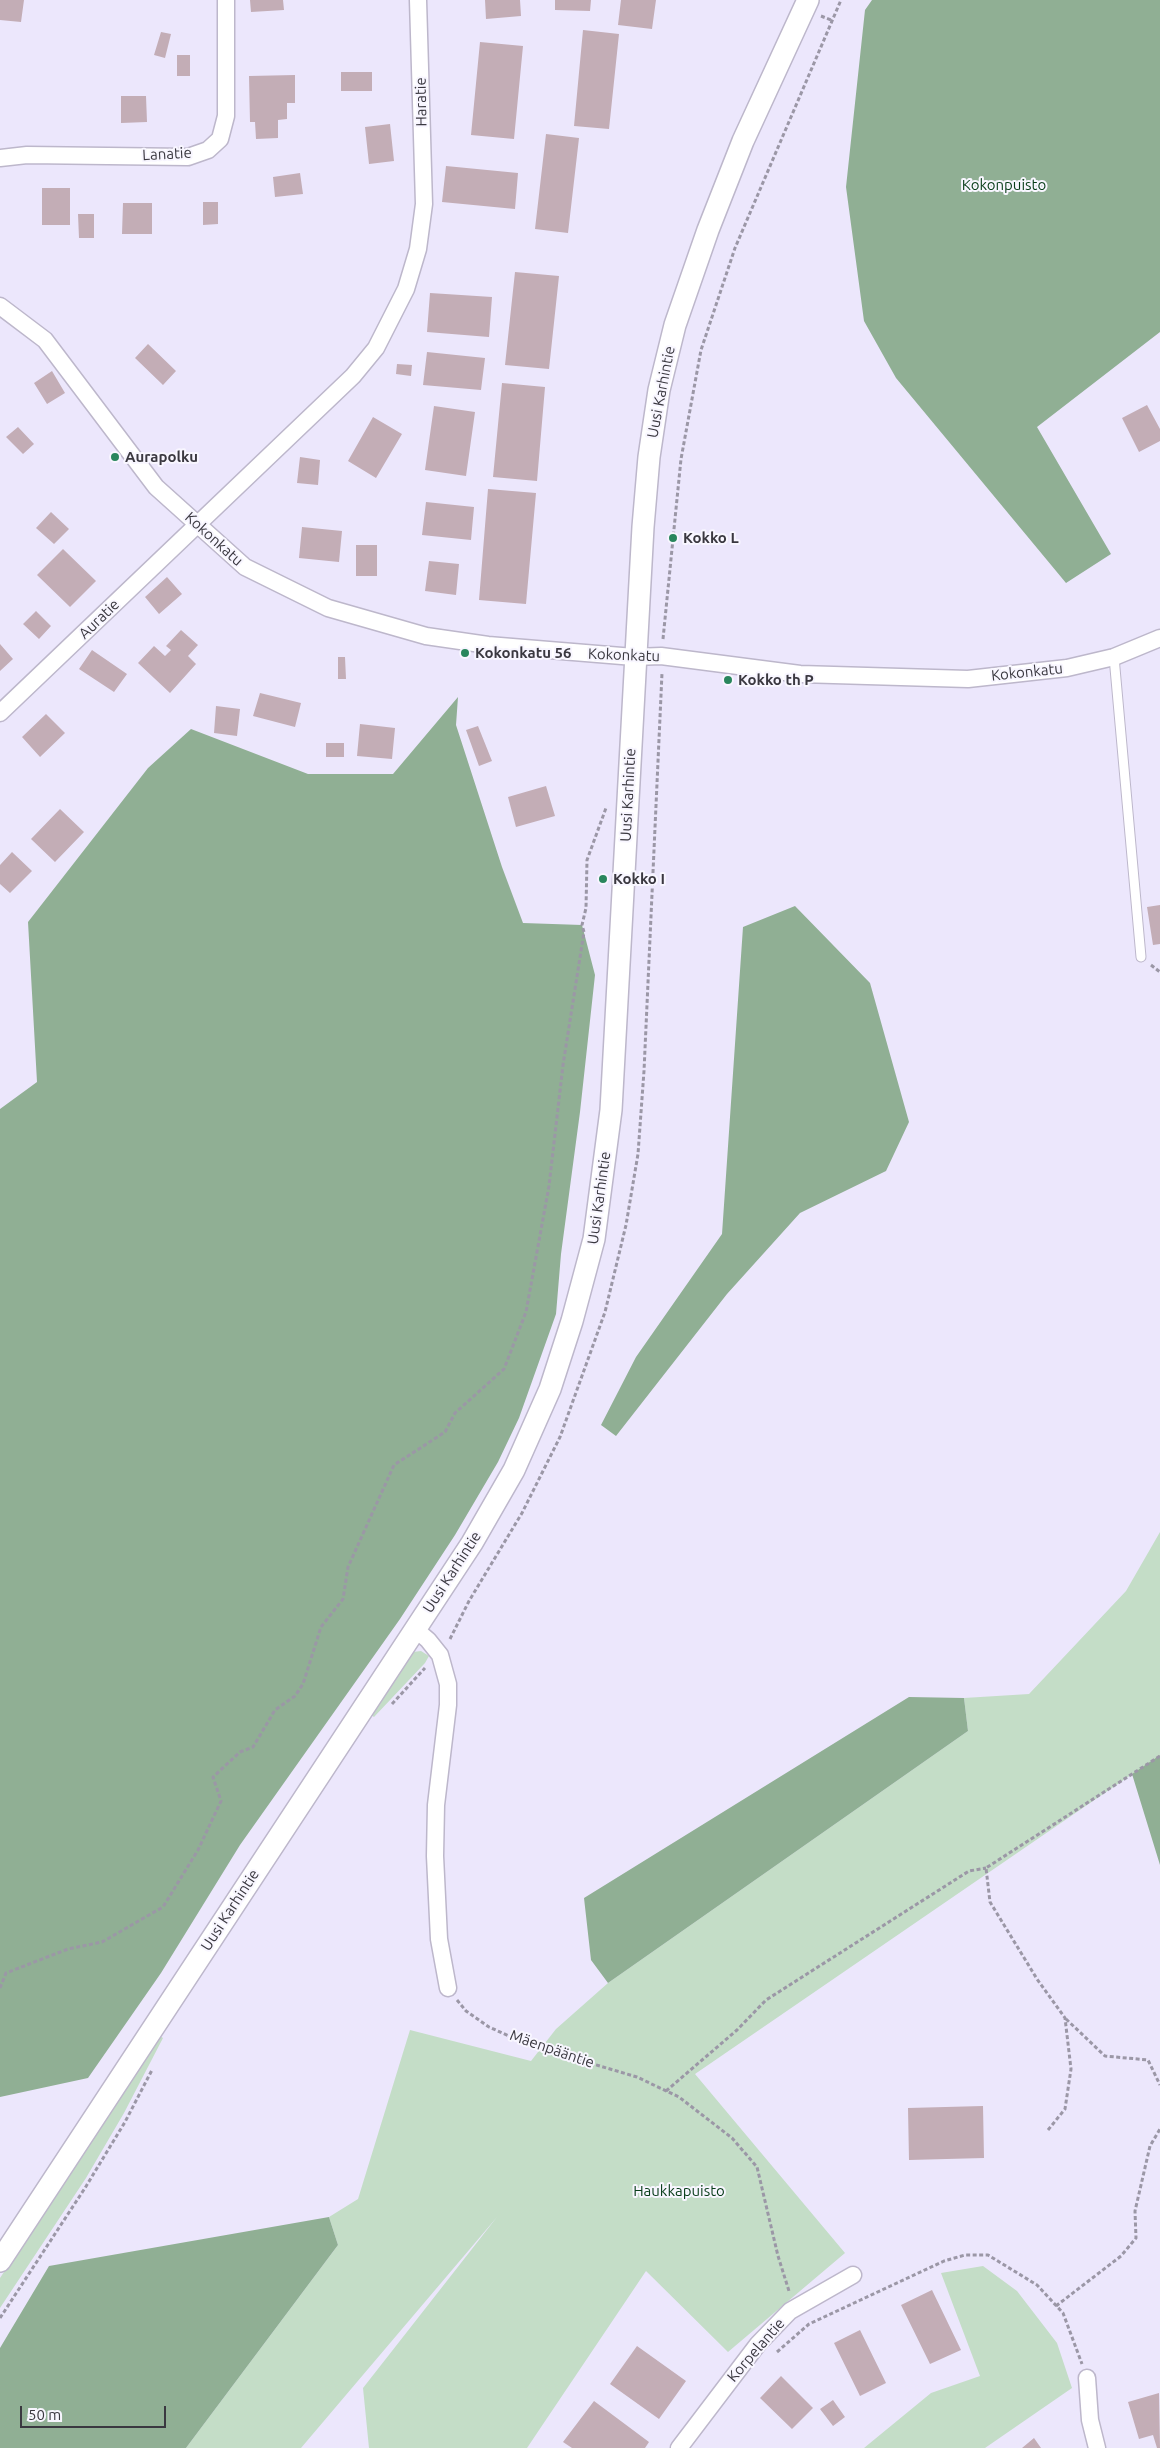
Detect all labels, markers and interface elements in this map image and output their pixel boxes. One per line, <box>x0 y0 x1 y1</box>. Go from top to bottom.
street label: Haratie <box>412 77 430 127</box>
street label: Lanatie <box>142 144 192 164</box>
park label: Kokonpuisto <box>962 176 1046 194</box>
street label: Uusi Karhintie <box>643 344 679 440</box>
place label: Aurapolku <box>125 448 198 466</box>
marker: Aurapolku <box>109 451 121 463</box>
street label: Kokonkatu <box>181 508 247 570</box>
place label: Kokko L <box>683 529 739 547</box>
marker: Kokko L <box>667 532 679 544</box>
street label: Auratie <box>75 595 123 643</box>
place label: Kokonkatu 56 <box>475 644 571 662</box>
street label: Kokonkatu <box>588 645 660 665</box>
marker: Kokonkatu 56 <box>459 647 471 659</box>
street label: Kokonkatu <box>990 659 1064 685</box>
place label: Kokko th P <box>738 671 814 689</box>
marker: Kokko th P <box>722 674 734 686</box>
street label: Uusi Karhintie <box>617 748 639 842</box>
place label: Kokko I <box>613 870 665 888</box>
marker: Kokko I <box>597 873 609 885</box>
street label: Uusi Karhintie <box>584 1150 614 1246</box>
street label: Uusi Karhintie <box>419 1528 485 1616</box>
street label: Uusi Karhintie <box>197 1866 263 1954</box>
street label: Mäenpääntie <box>507 2026 597 2072</box>
park label: Haukkapuisto <box>633 2182 725 2200</box>
street label: Korpelantie <box>723 2314 789 2386</box>
scale bar <box>22 2396 169 2428</box>
text: 50 m <box>28 2406 61 2423</box>

